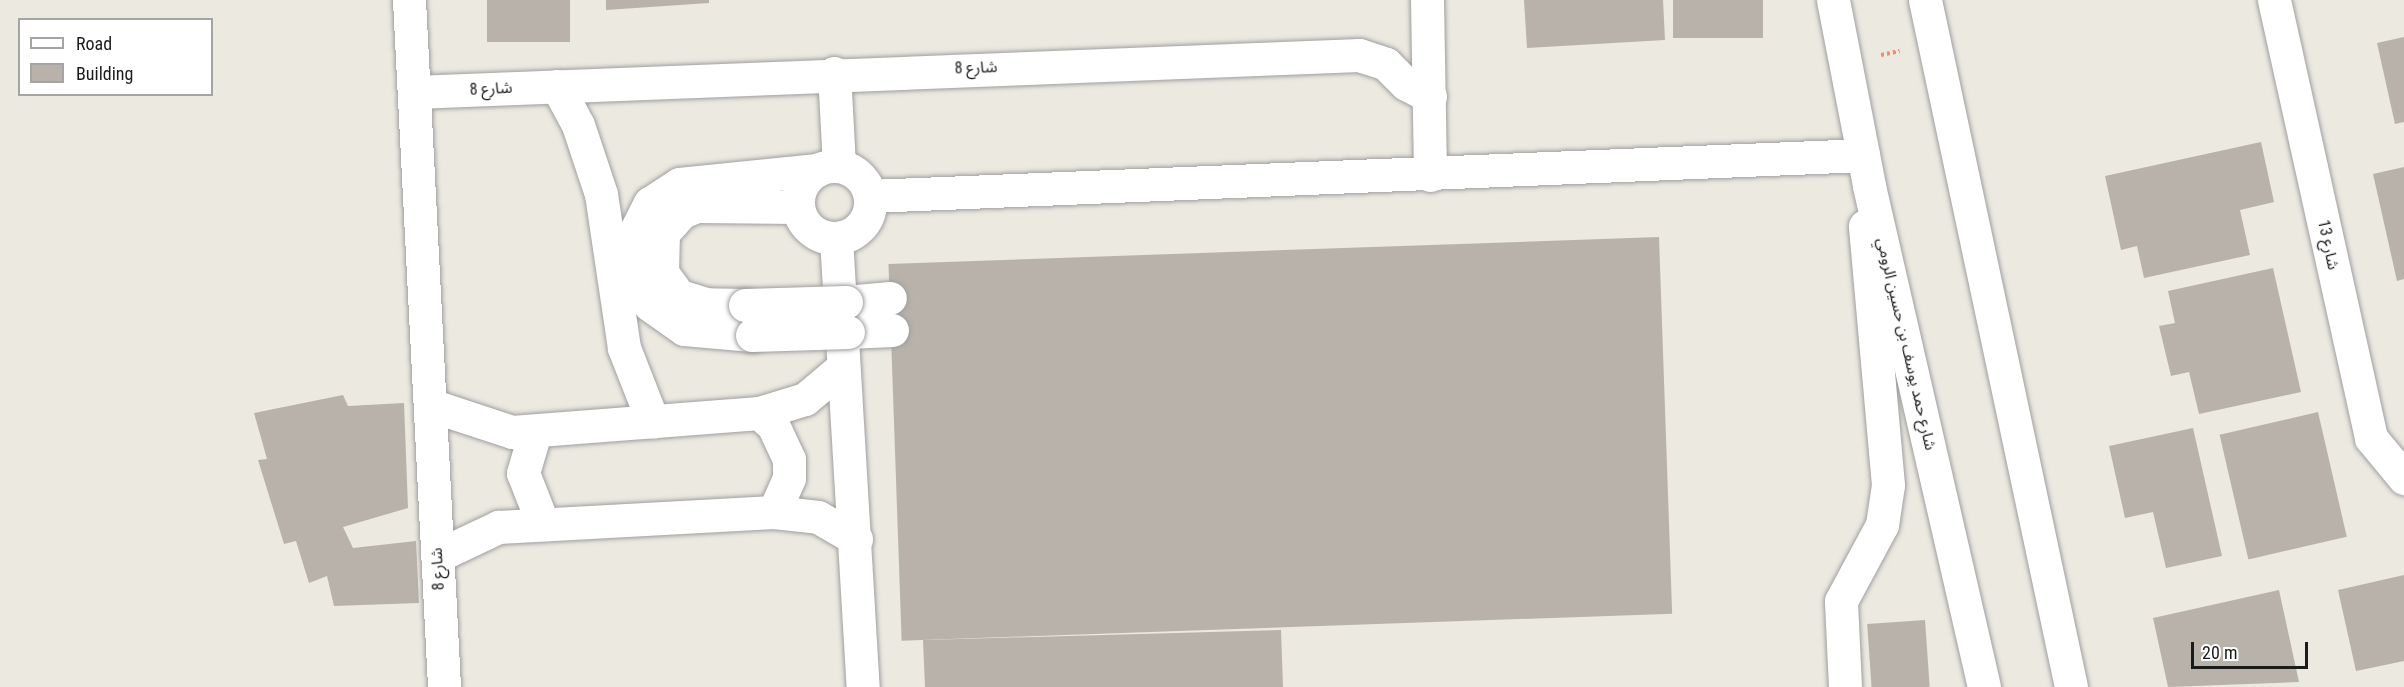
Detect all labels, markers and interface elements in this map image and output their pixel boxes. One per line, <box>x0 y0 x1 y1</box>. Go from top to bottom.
legend <box>18 18 213 96</box>
text: Road <box>76 33 112 54</box>
street label: شارع 8 <box>954 58 998 78</box>
text: Building <box>76 63 133 84</box>
street label: شارع 8 <box>469 78 513 100</box>
street label: شارع 13 <box>2313 218 2343 272</box>
street label: شارع حمد يوسف بن حسين الرومي <box>1872 236 1940 452</box>
street label: شارع 8 <box>427 547 449 591</box>
scale bar <box>2194 630 2311 668</box>
text: 20 m <box>2202 642 2237 663</box>

